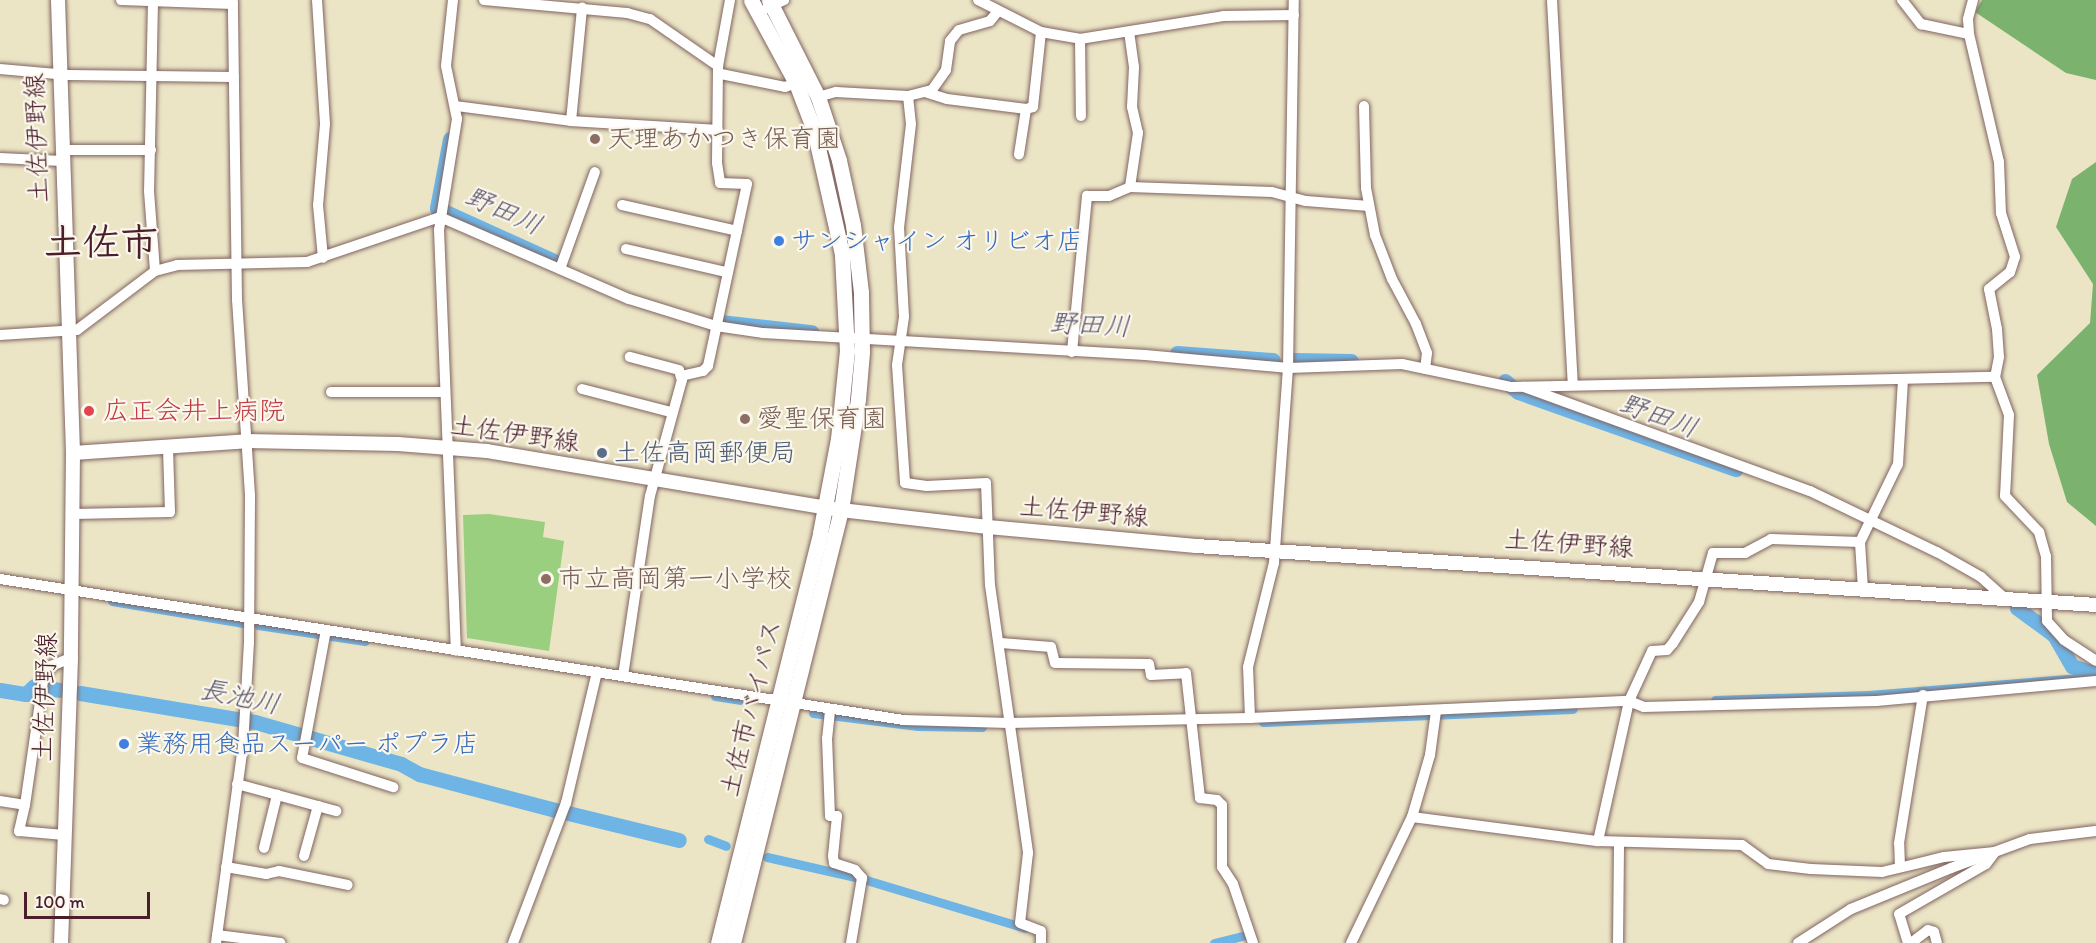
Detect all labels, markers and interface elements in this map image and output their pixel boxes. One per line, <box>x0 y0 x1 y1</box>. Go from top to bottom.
street label: 土佐伊野線 <box>19 72 55 204</box>
place label: 天理あかつき保育園 <box>607 123 841 155</box>
marker: 天理あかつき保育園 <box>588 132 602 146</box>
water label: 野田川 <box>460 179 548 241</box>
district label: 土佐市 <box>44 220 158 266</box>
place label: サンシャイン オリビオ店 <box>791 225 1083 257</box>
marker: サンシャイン オリビオ店 <box>772 234 786 248</box>
water label: 野田川 <box>1049 306 1131 342</box>
water label: 野田川 <box>1615 386 1703 444</box>
place label: 広正会井上病院 <box>103 395 285 427</box>
marker: 広正会井上病院 <box>80 402 98 420</box>
place label: 愛聖保育園 <box>757 403 887 435</box>
street label: 土佐伊野線 <box>448 410 582 458</box>
marker: 愛聖保育園 <box>738 412 752 426</box>
place label: 土佐高岡郵便局 <box>614 437 796 469</box>
marker: 土佐高岡郵便局 <box>595 446 609 460</box>
street label: 土佐伊野線 <box>1018 491 1150 533</box>
street label: 土佐伊野線 <box>1503 524 1635 564</box>
place label: 市立高岡第一小学校 <box>558 563 792 595</box>
marker: 市立高岡第一小学校 <box>539 572 553 586</box>
street label: 土佐市バイパス <box>714 616 788 800</box>
street label: 土佐伊野線 <box>27 631 63 763</box>
water label: 長池川 <box>197 672 283 720</box>
place label: 業務用食品スーパー ポプラ店 <box>136 728 479 760</box>
marker: 業務用食品スーパー ポプラ店 <box>117 737 131 751</box>
scale bar <box>27 880 153 918</box>
text: 100 m <box>35 891 85 913</box>

